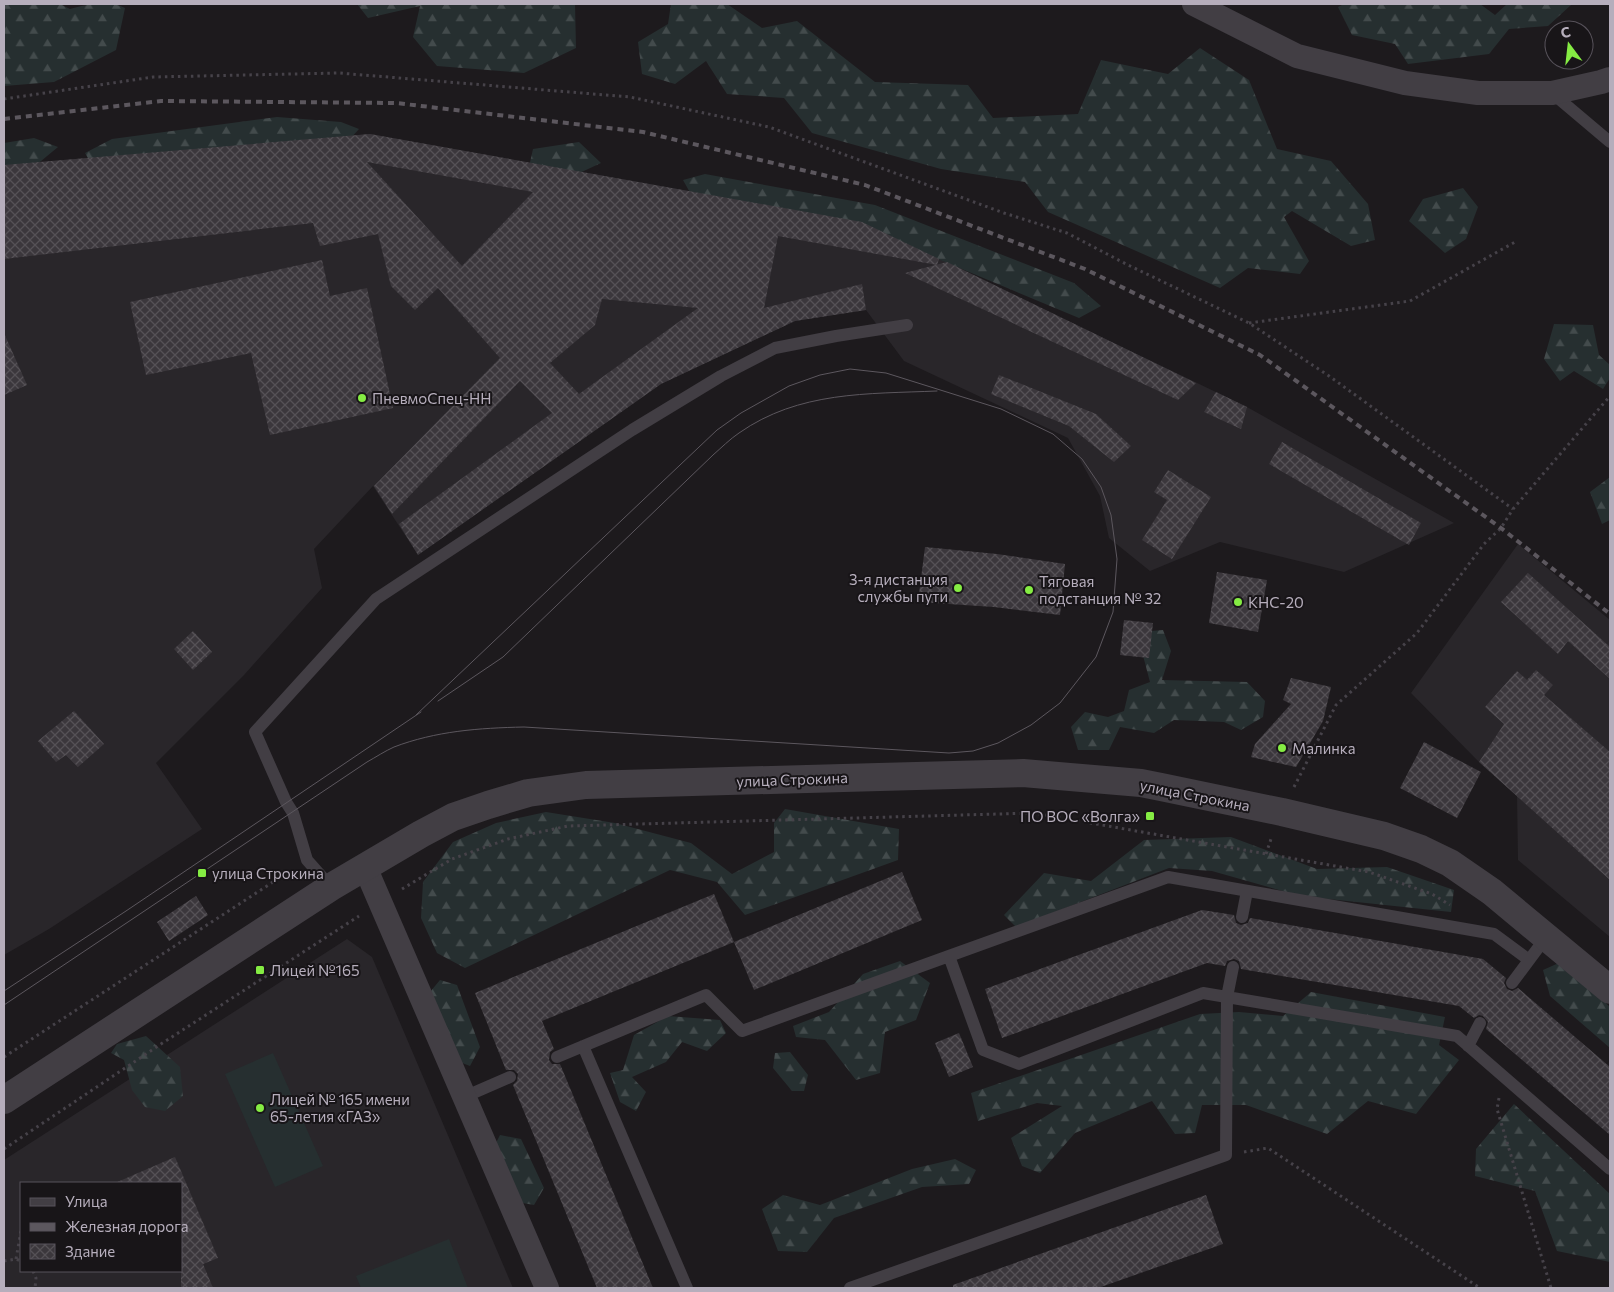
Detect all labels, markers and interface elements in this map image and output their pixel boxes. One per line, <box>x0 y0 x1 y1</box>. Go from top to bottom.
north arrow <box>1544 20 1594 70</box>
text: С <box>1559 23 1572 41</box>
place label: ПневмоСпец-НН <box>372 389 492 407</box>
marker: ПневмоСпец-НН <box>356 392 368 404</box>
place label: 3-я дистанция службы пути <box>849 570 948 605</box>
place label: Тяговая подстанция № 32 <box>1039 572 1161 607</box>
marker: 3-я дистанция службы пути <box>952 582 964 594</box>
marker: Тяговая подстанция № 32 <box>1023 584 1035 596</box>
place label: КНС-20 <box>1248 593 1304 611</box>
marker: КНС-20 <box>1232 596 1244 608</box>
place label: Малинка <box>1292 739 1356 757</box>
marker: Малинка <box>1276 742 1288 754</box>
street label: улица Строкина <box>736 768 848 790</box>
street label: улица Строкина <box>1138 776 1252 814</box>
place label: ПО ВОС «Волга» <box>1020 807 1140 825</box>
marker: ПО ВОС «Волга» <box>1144 810 1156 822</box>
place label: улица Строкина <box>212 864 324 882</box>
marker: улица Строкина <box>196 867 208 879</box>
place label: Лицей №165 <box>270 961 360 979</box>
marker: Лицей №165 <box>254 964 266 976</box>
place label: Лицей № 165 имени 65-летия «ГАЗ» <box>270 1090 410 1125</box>
marker: Лицей № 165 имени 65-летия «ГАЗ» <box>254 1102 266 1114</box>
legend <box>20 1182 182 1272</box>
text: Улица <box>65 1192 107 1210</box>
text: Железная дорога <box>65 1217 189 1235</box>
text: Здание <box>65 1242 115 1260</box>

